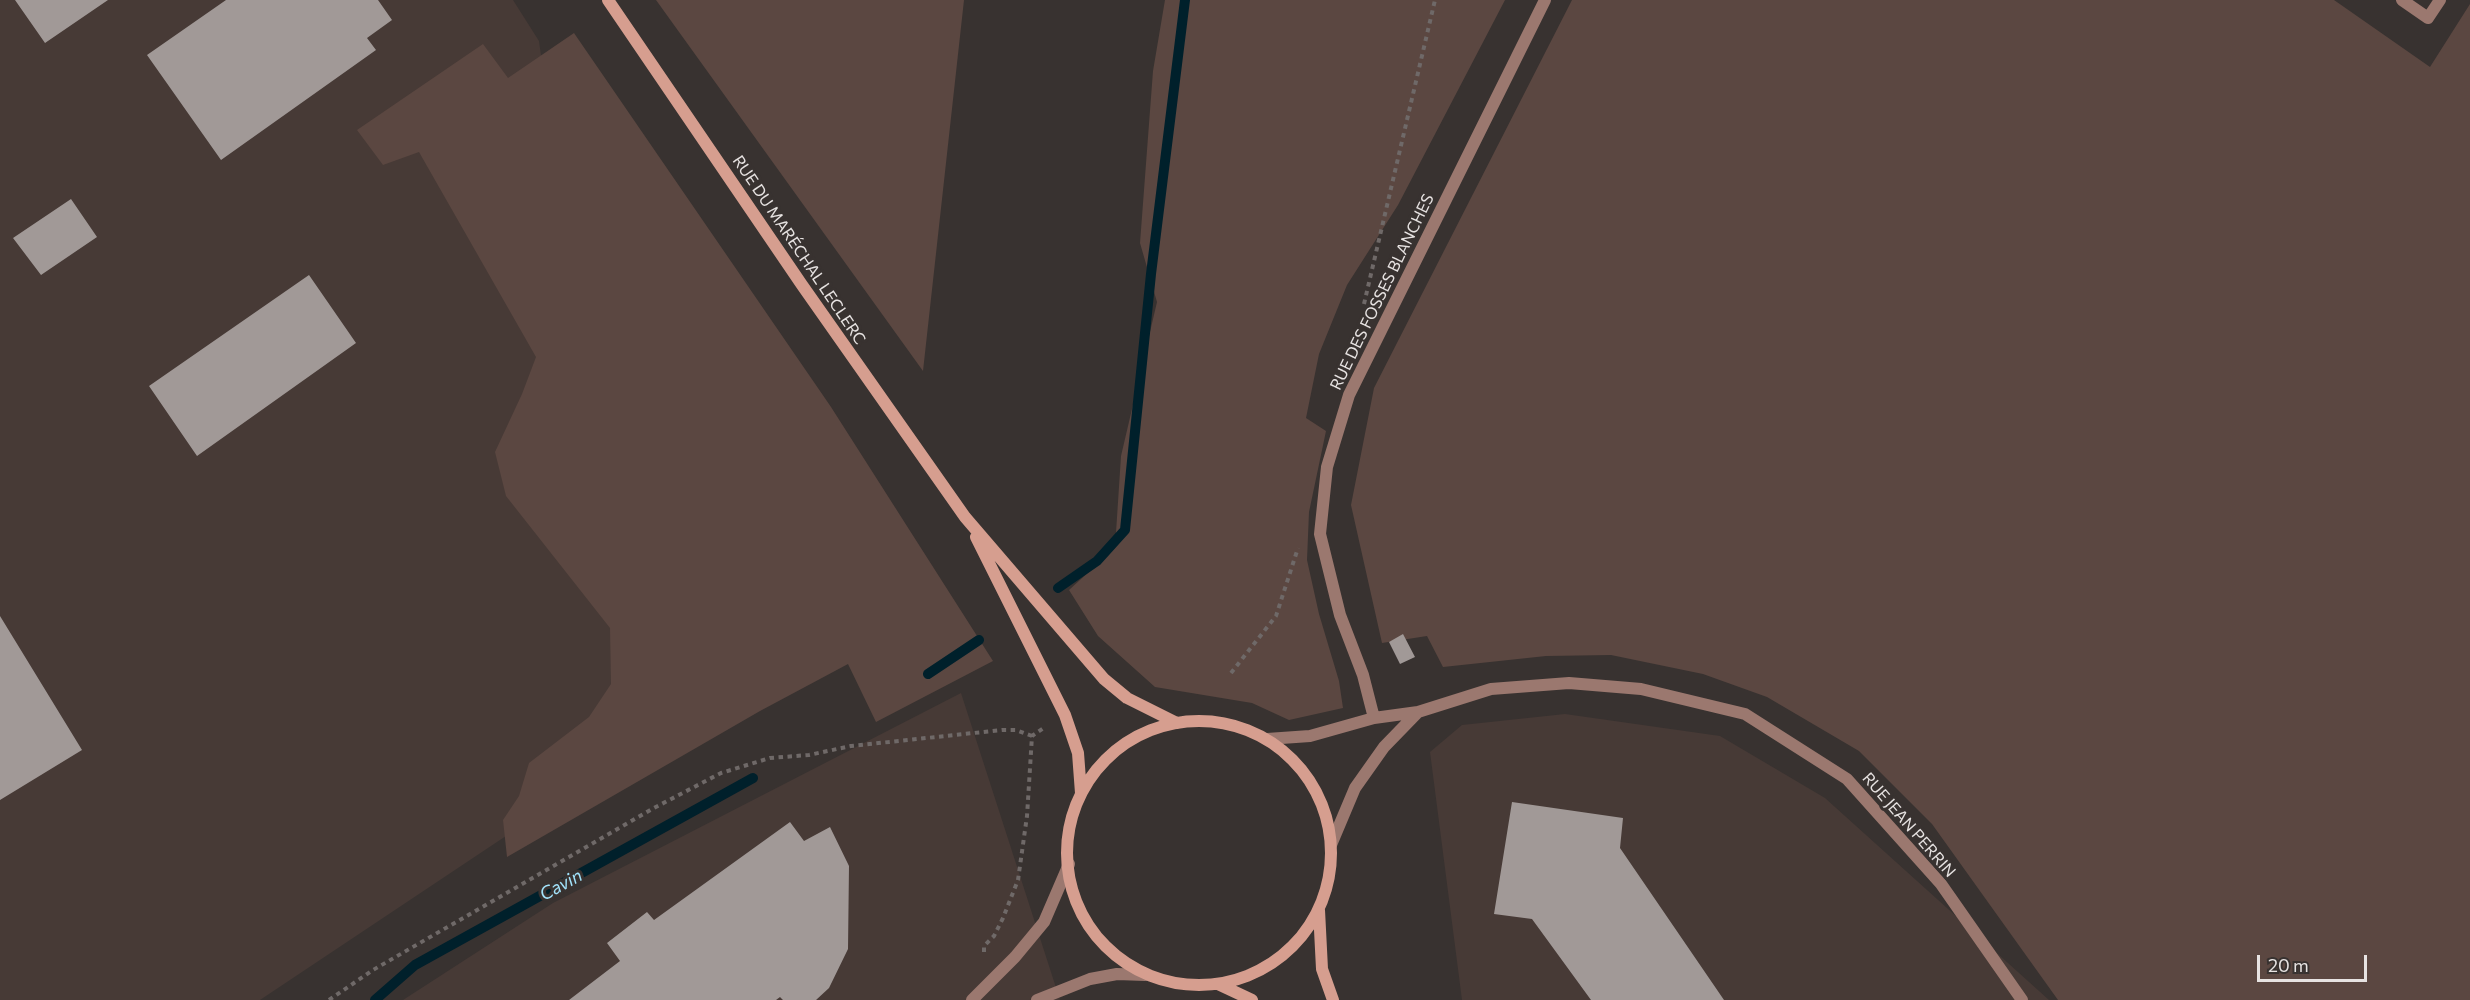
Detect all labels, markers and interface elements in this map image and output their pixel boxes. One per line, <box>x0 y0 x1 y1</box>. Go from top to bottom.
street label: RUE DU MARÉCHAL LECLERC <box>729 152 869 348</box>
street label: RUE DES FOSSES BLANCHES <box>1326 191 1438 393</box>
street label: RUE JEAN PERRIN <box>1858 769 1960 881</box>
water label: Cavin <box>536 865 586 905</box>
scale bar <box>2260 943 2370 981</box>
text: 20 m <box>2268 954 2309 976</box>

